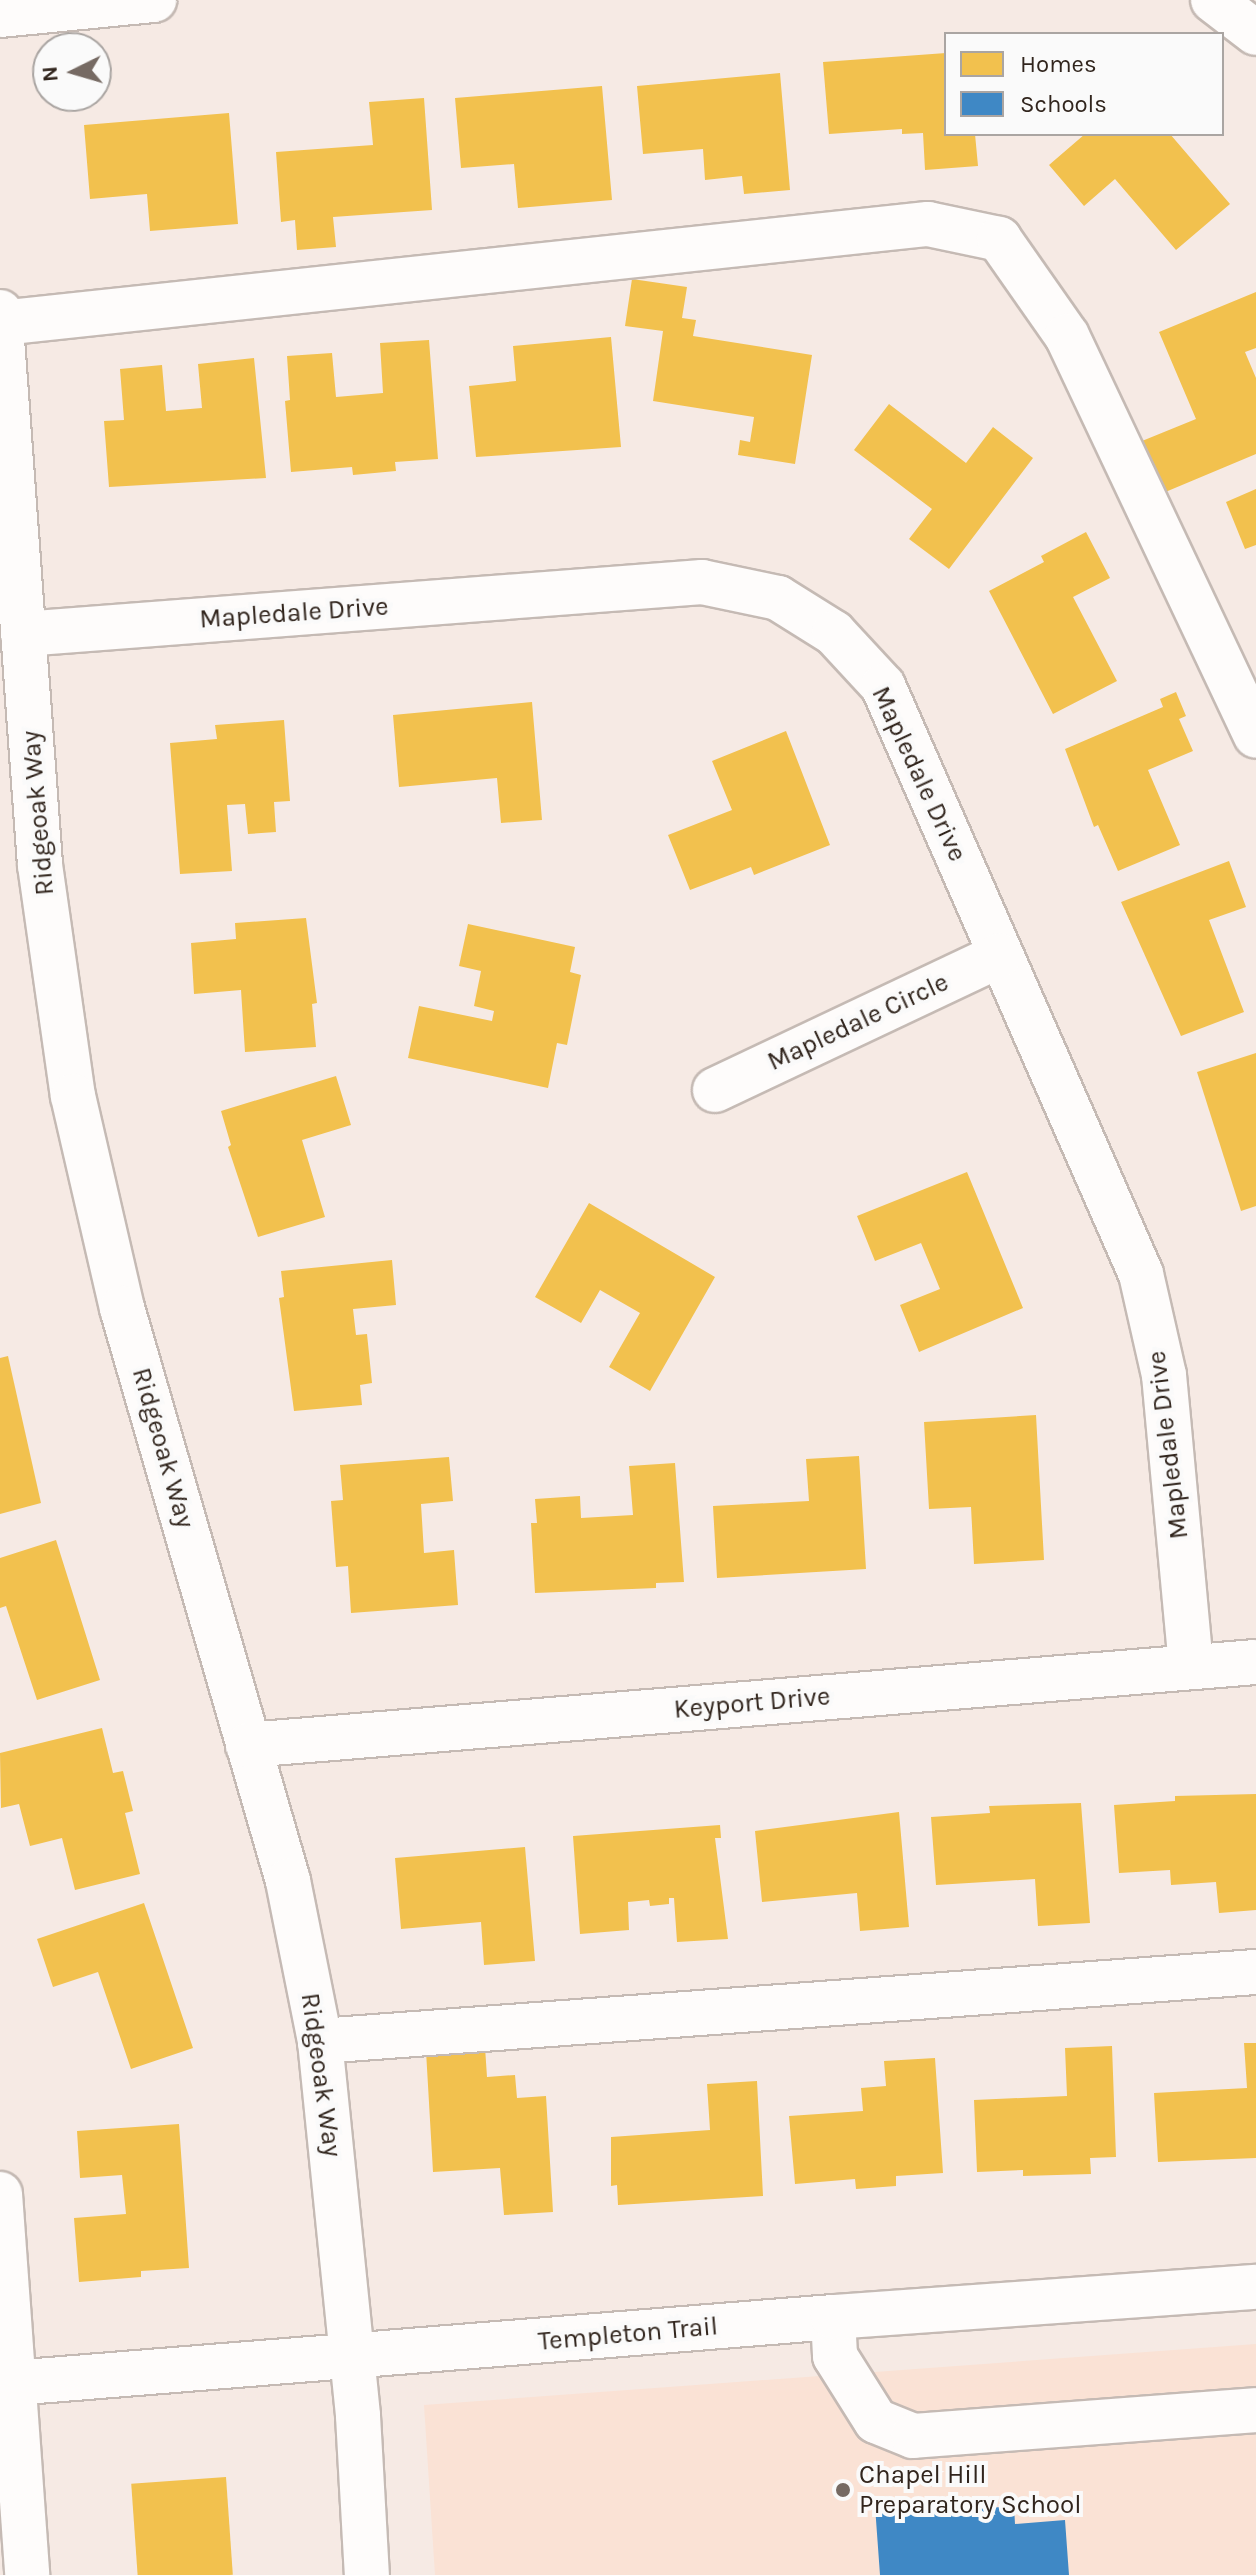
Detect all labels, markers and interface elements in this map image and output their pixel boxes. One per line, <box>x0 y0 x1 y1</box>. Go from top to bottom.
north arrow <box>32 32 112 112</box>
legend <box>944 32 1224 136</box>
text: Homes <box>1020 50 1097 78</box>
text: N <box>36 65 64 83</box>
text: Schools <box>1020 90 1107 118</box>
street label: Mapledale Drive <box>198 591 390 635</box>
street label: Mapledale Drive <box>865 682 973 866</box>
street label: Ridgeoak Way <box>15 729 61 897</box>
street label: Mapledale Circle <box>763 966 953 1078</box>
street label: Mapledale Drive <box>1141 1349 1195 1541</box>
street label: Ridgeoak Way <box>125 1364 201 1532</box>
street label: Keyport Drive <box>673 1681 831 1725</box>
street label: Ridgeoak Way <box>294 1991 348 2159</box>
street label: Templeton Trail <box>537 2311 719 2357</box>
place label: Chapel Hill Preparatory School <box>859 2459 1082 2520</box>
marker: Chapel Hill Preparatory School <box>834 2481 852 2499</box>

